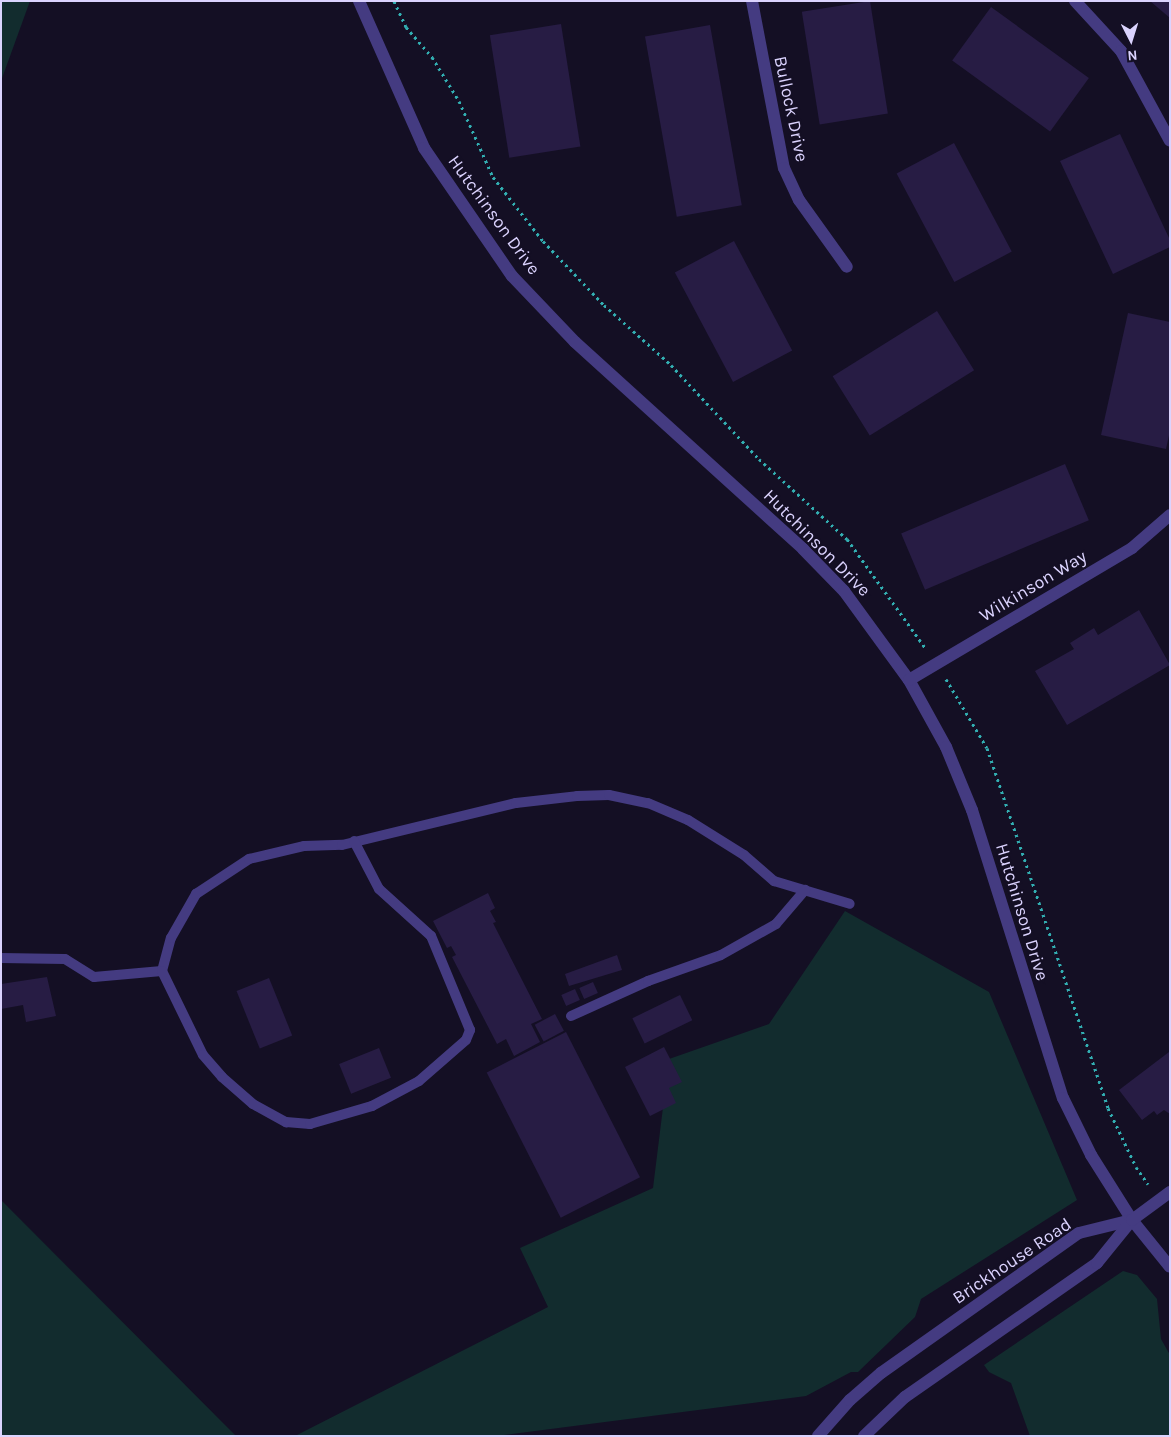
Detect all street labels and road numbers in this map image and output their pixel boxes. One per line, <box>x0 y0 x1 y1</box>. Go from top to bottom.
street label: Bullock Drive <box>769 54 813 164</box>
street label: Hutchinson Drive <box>443 151 545 279</box>
street label: Hutchinson Drive <box>759 485 875 601</box>
street label: Wilkinson Way <box>976 546 1090 626</box>
street label: Hutchinson Drive <box>991 841 1053 983</box>
street label: Brickhouse Road <box>949 1213 1075 1309</box>

